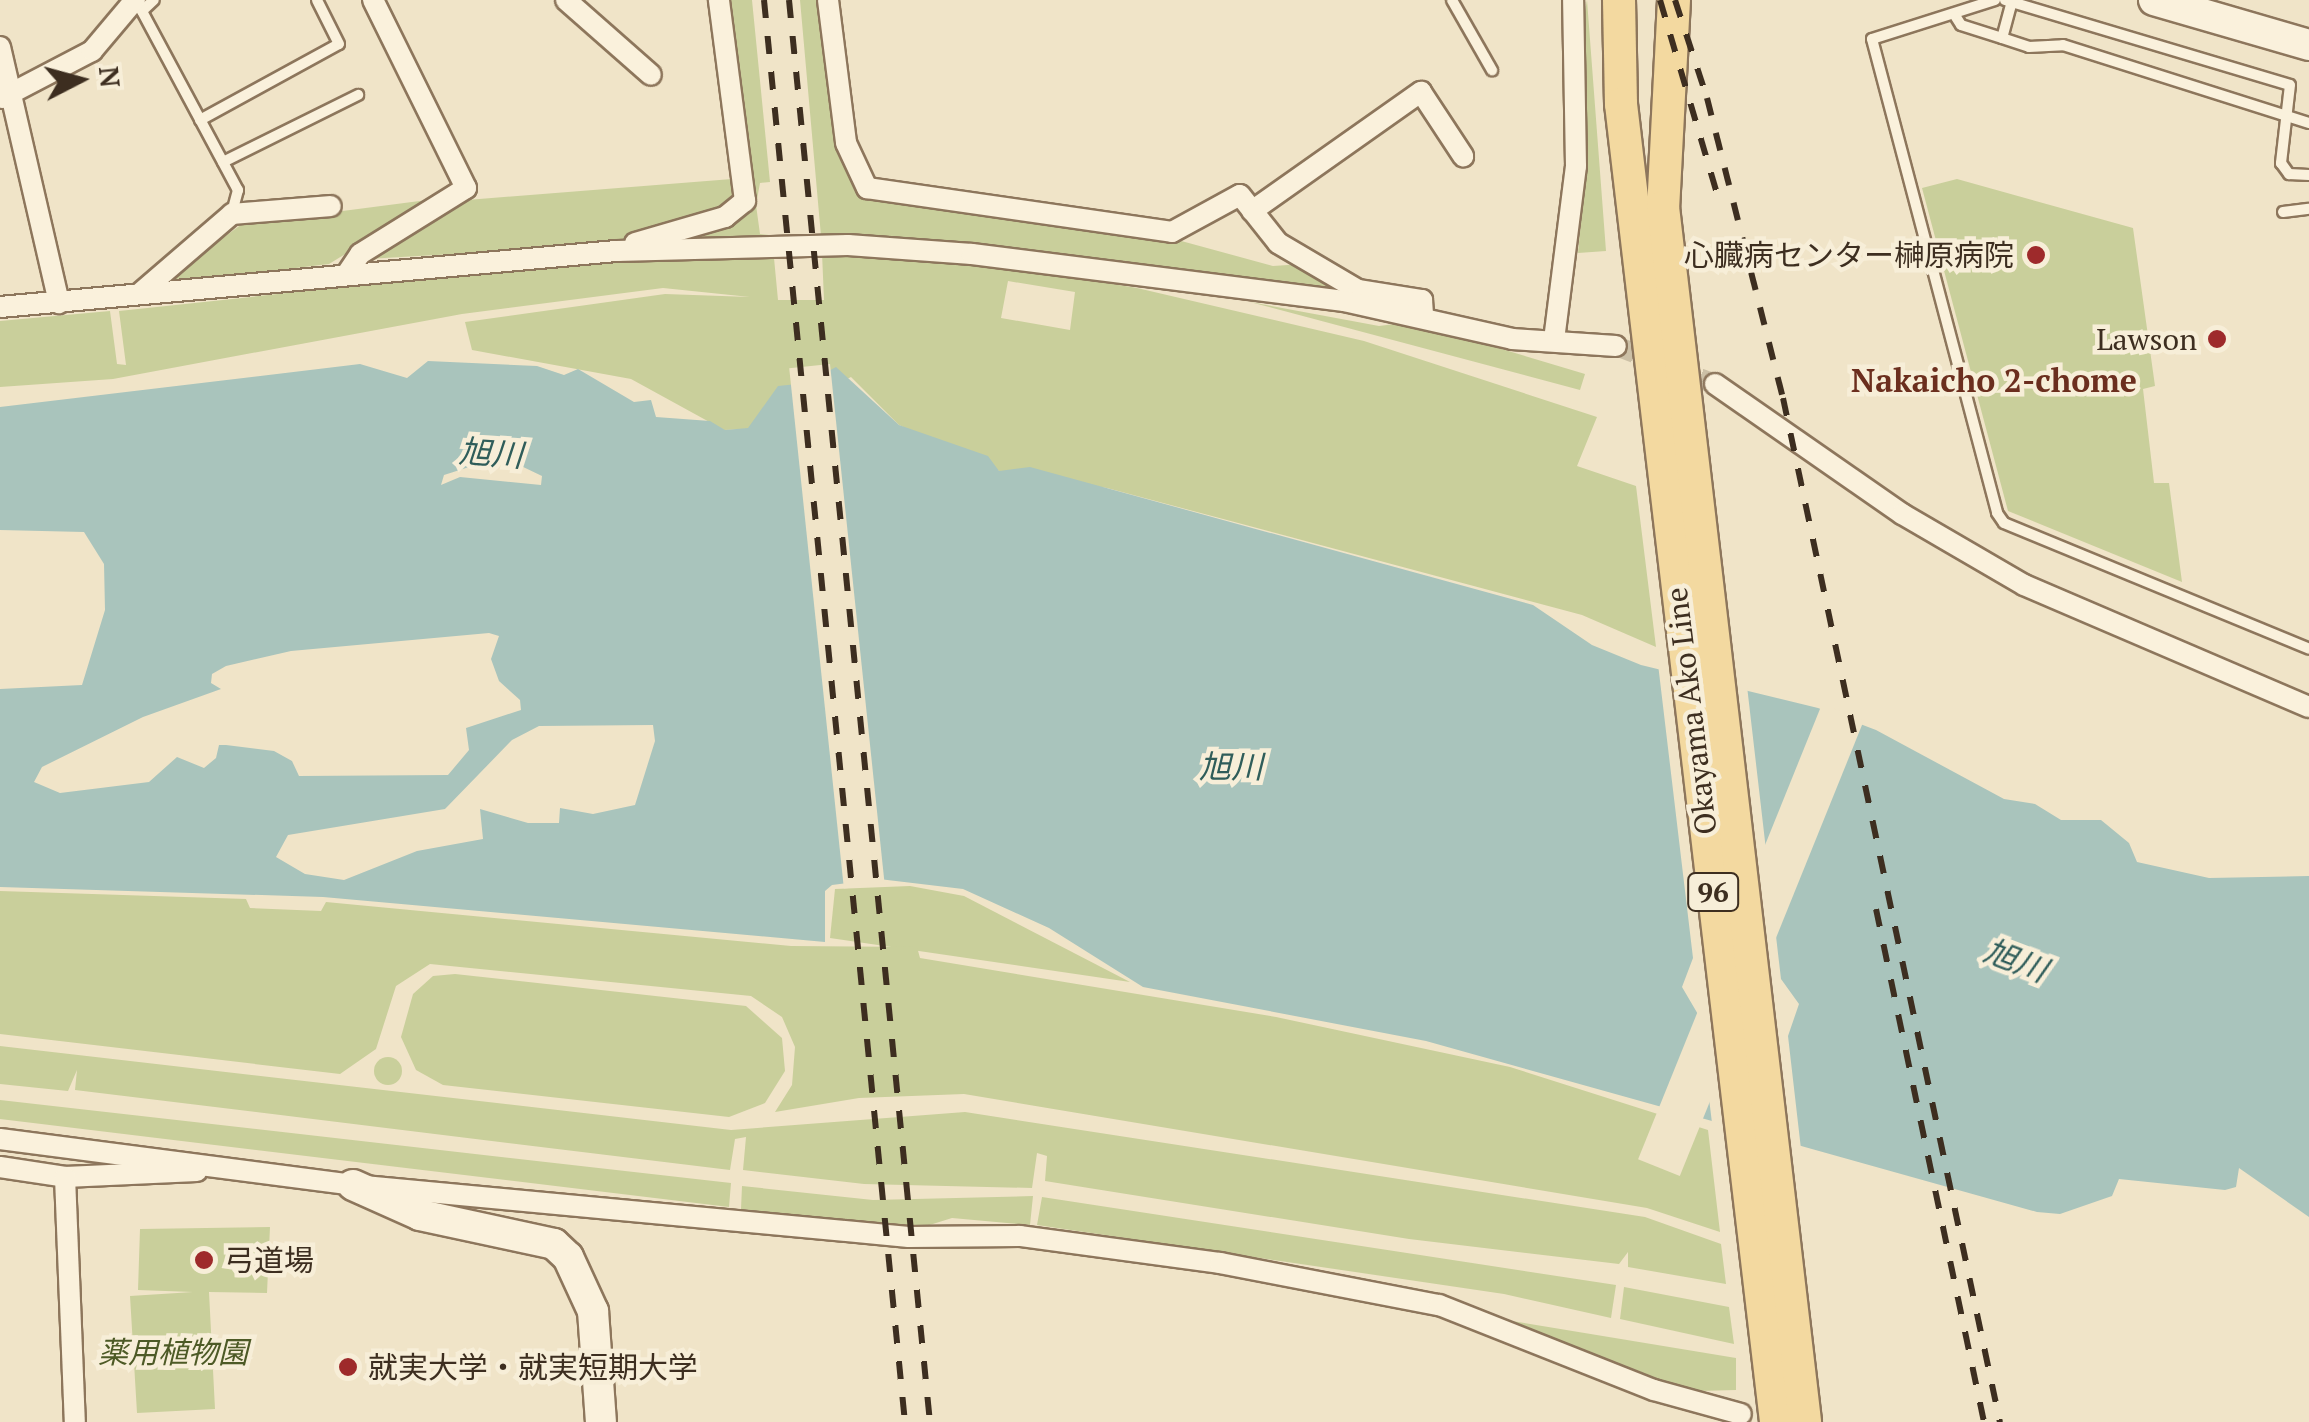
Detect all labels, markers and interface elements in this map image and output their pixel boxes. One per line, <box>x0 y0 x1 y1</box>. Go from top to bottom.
north arrow <box>30 30 130 130</box>
text: N <box>91 64 130 89</box>
place label: 心臓病センター榊原病院 <box>1684 237 2014 273</box>
marker: 心臓病センター榊原病院 <box>2023 242 2049 268</box>
place label: Lawson <box>2096 321 2197 357</box>
marker: Lawson <box>2206 328 2228 350</box>
district label: Nakaicho 2-chome <box>1851 361 2137 399</box>
water label: 旭川 <box>458 432 524 474</box>
street label: Okayama Ako Line <box>1658 585 1724 837</box>
water label: 旭川 <box>1199 747 1263 785</box>
road number: 96 <box>1686 869 1740 915</box>
water label: 旭川 <box>1979 931 2053 989</box>
place label: 弓道場 <box>224 1242 314 1278</box>
marker: 弓道場 <box>193 1249 215 1271</box>
park label: 薬用植物園 <box>98 1334 248 1370</box>
place label: 就実大学・就実短期大学 <box>368 1349 698 1385</box>
marker: 就実大学・就実短期大学 <box>337 1356 359 1378</box>

